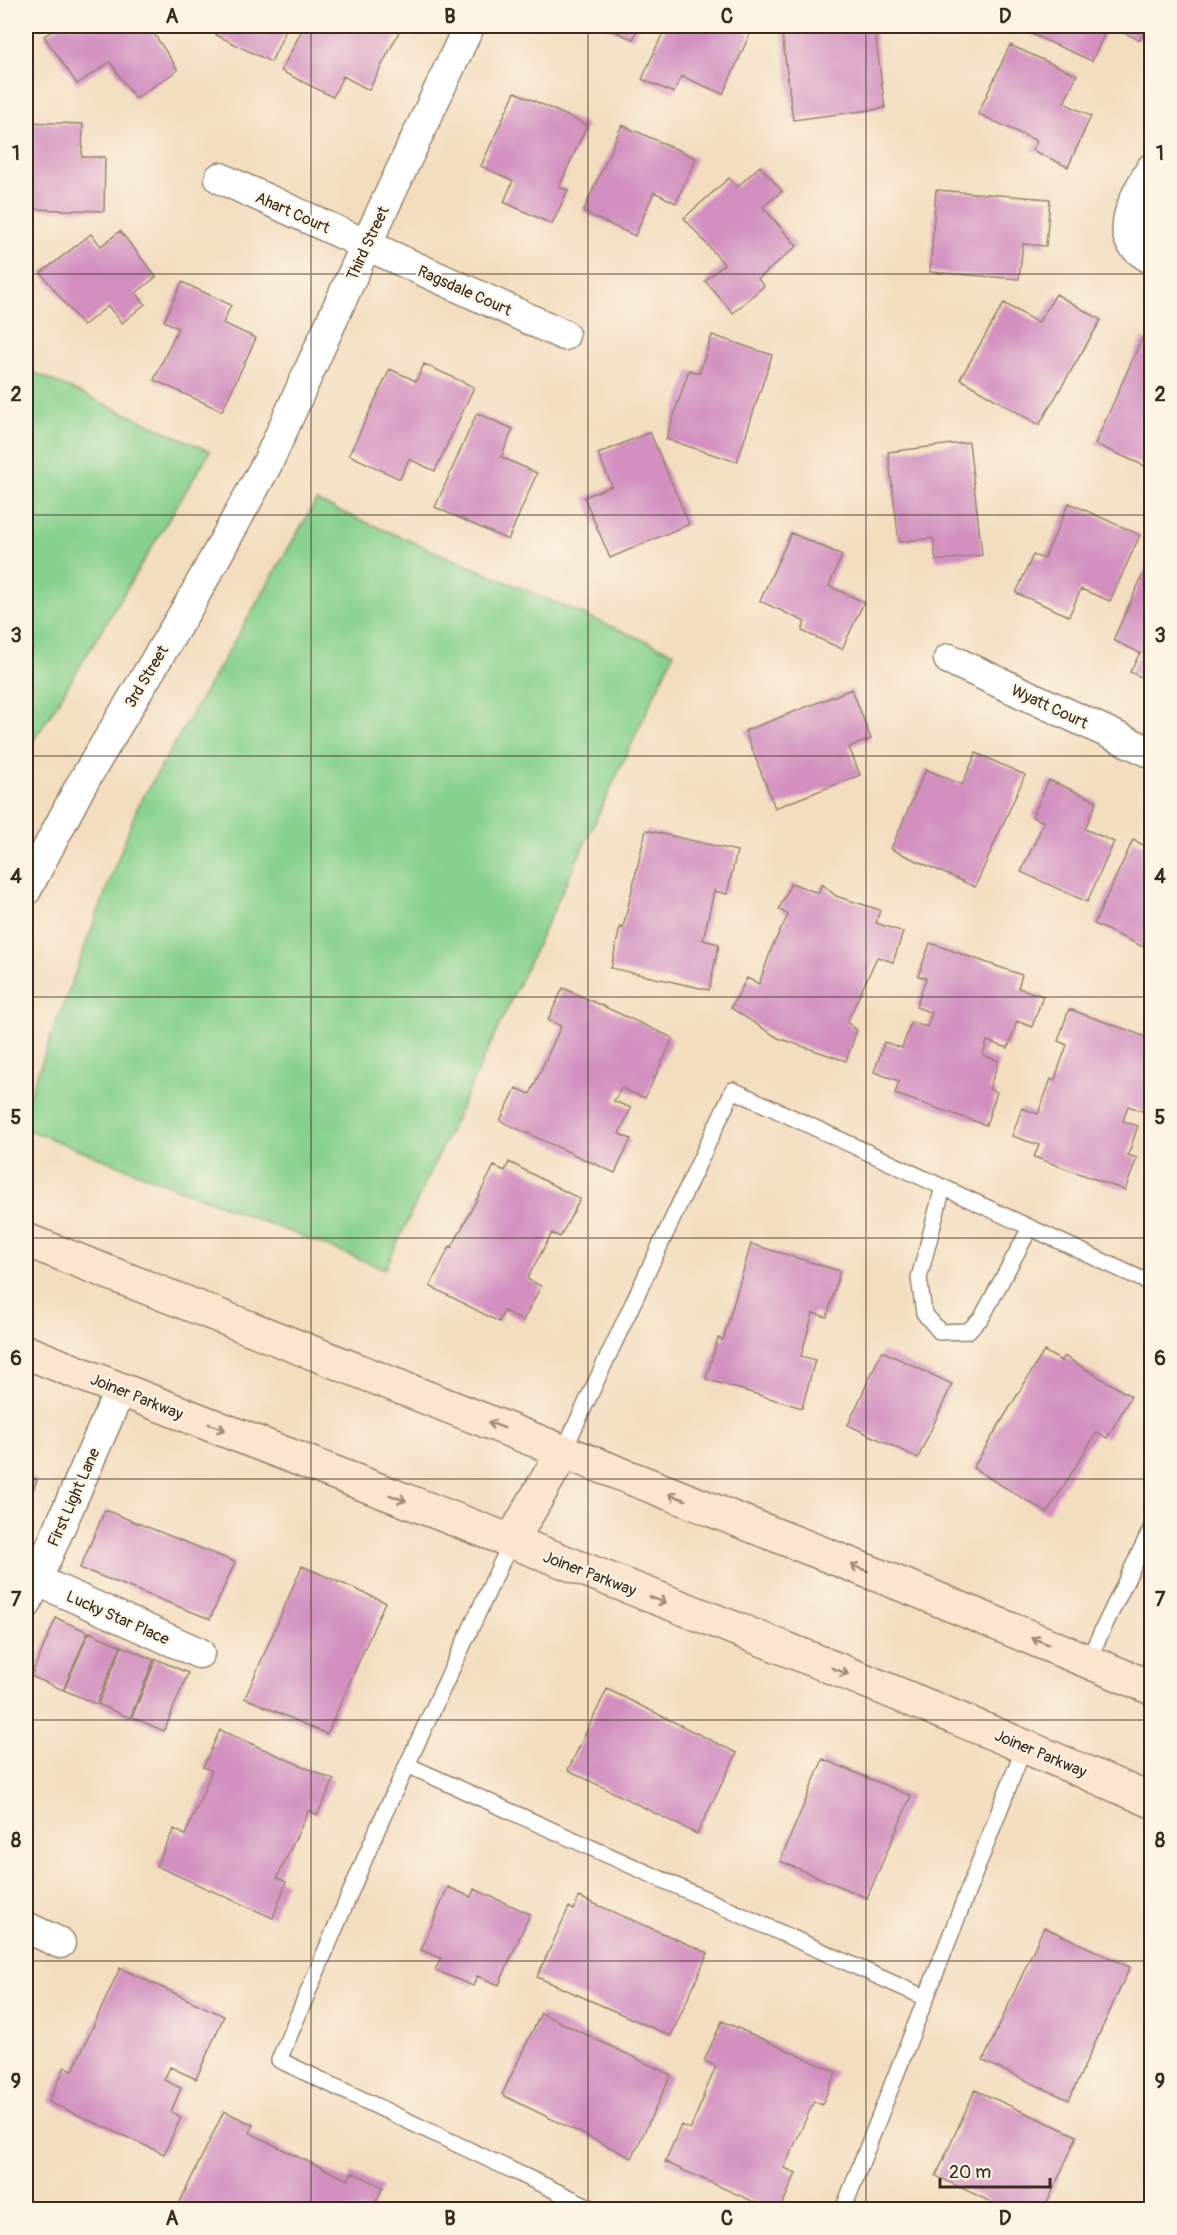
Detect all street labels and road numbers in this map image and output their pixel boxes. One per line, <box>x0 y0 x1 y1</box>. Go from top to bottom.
street label: Ahart Court <box>252 188 334 238</box>
street label: Third Street <box>342 203 394 284</box>
street label: Ragsdale Court <box>414 261 515 321</box>
street label: 3rd Street <box>121 641 173 711</box>
street label: Wyatt Court <box>1008 680 1092 734</box>
street label: Joiner Parkway <box>87 1369 186 1425</box>
street label: First Light Lane <box>43 1445 105 1550</box>
street label: Joiner Parkway <box>540 1547 639 1601</box>
street label: Lucky Star Place <box>63 1586 172 1650</box>
street label: Joiner Parkway <box>992 1726 1090 1782</box>

